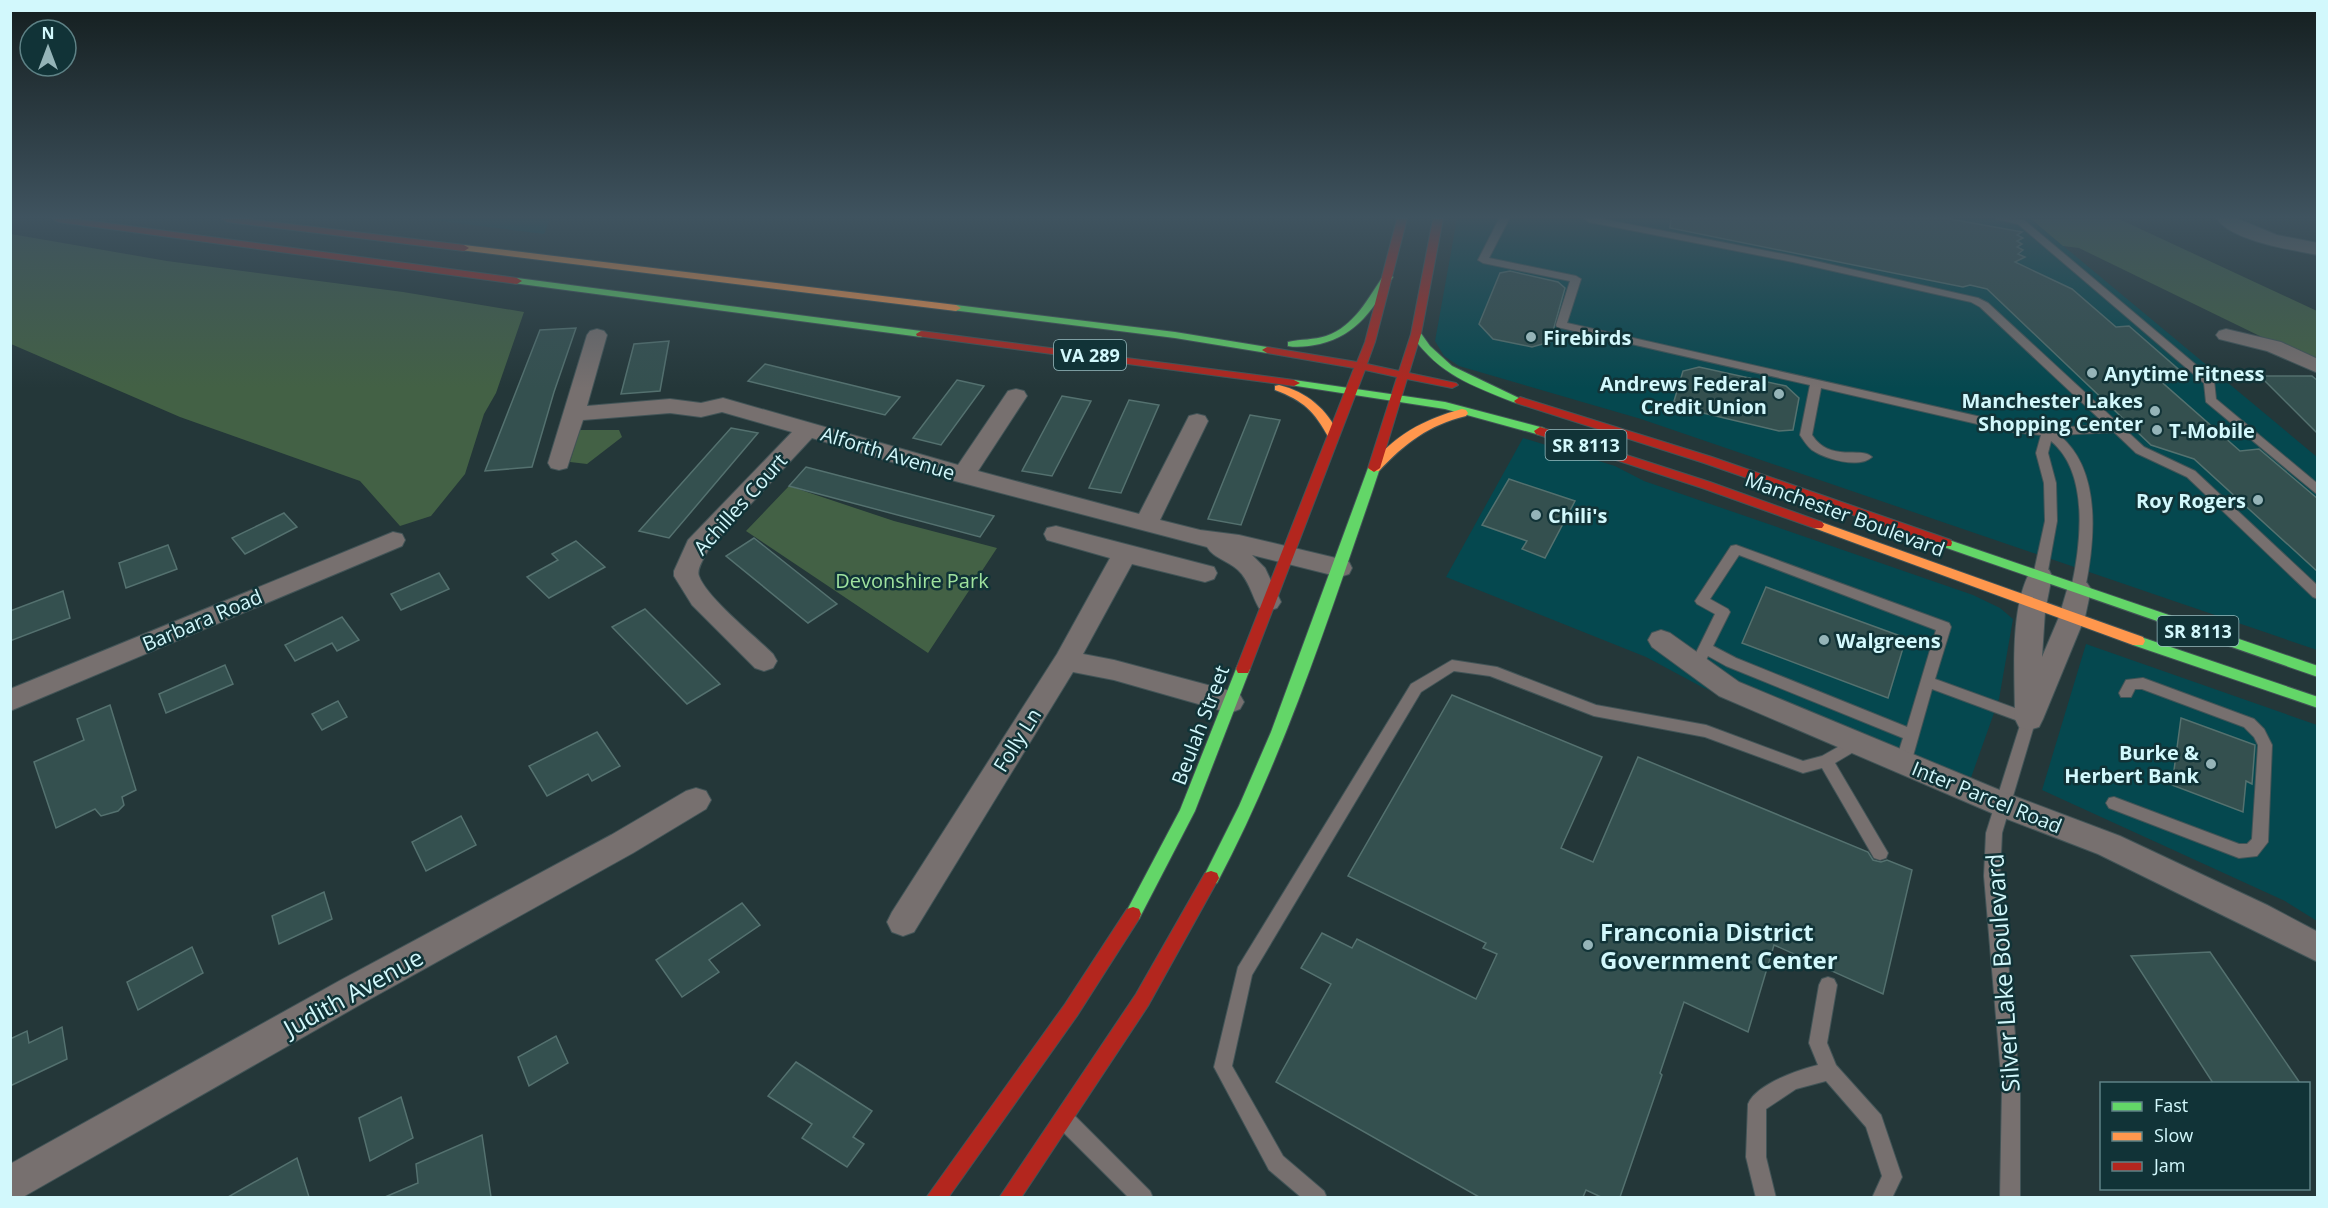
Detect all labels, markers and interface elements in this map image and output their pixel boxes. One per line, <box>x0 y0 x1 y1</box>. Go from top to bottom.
north arrow <box>18 18 78 78</box>
text: N <box>41 22 55 44</box>
place label: Firebirds <box>1543 324 1631 351</box>
marker: Firebirds <box>1524 330 1538 344</box>
road number: VA 289 <box>1054 340 1126 370</box>
place label: Anytime Fitness <box>2104 360 2264 387</box>
marker: Anytime Fitness <box>2085 366 2099 380</box>
place label: Andrews Federal Credit Union <box>1600 370 1767 420</box>
marker: Andrews Federal Credit Union <box>1772 387 1786 401</box>
place label: Manchester Lakes Shopping Center <box>1961 387 2143 437</box>
marker: Manchester Lakes Shopping Center <box>2148 404 2162 418</box>
place label: T-Mobile <box>2169 417 2255 444</box>
street label: Alforth Avenue <box>818 420 958 486</box>
marker: T-Mobile <box>2150 423 2164 437</box>
road number: SR 8113 <box>1546 430 1626 460</box>
street label: Achilles Court <box>687 447 793 561</box>
street label: Manchester Boulevard <box>1741 465 1949 563</box>
place label: Roy Rogers <box>2136 487 2246 514</box>
marker: Roy Rogers <box>2251 493 2265 507</box>
place label: Chili's <box>1548 502 1608 529</box>
marker: Chili's <box>1529 508 1543 522</box>
park label: Devonshire Park <box>835 567 989 594</box>
street label: Barbara Road <box>138 583 266 657</box>
road number: SR 8113 <box>2158 616 2238 646</box>
place label: Walgreens <box>1836 627 1941 654</box>
marker: Walgreens <box>1817 633 1831 647</box>
street label: Beulah Street <box>1165 661 1235 789</box>
street label: Folly Ln <box>987 703 1047 777</box>
place label: Burke & Herbert Bank <box>2064 739 2200 789</box>
street label: Inter Parcel Road <box>1908 755 2066 839</box>
marker: Burke & Herbert Bank <box>2204 757 2218 771</box>
street label: Silver Lake Boulevard <box>1977 853 2027 1093</box>
place label: Franconia District Government Center <box>1600 915 1838 976</box>
marker: Franconia District Government Center <box>1581 938 1595 952</box>
street label: Judith Avenue <box>275 940 429 1045</box>
legend <box>2100 1082 2310 1190</box>
text: Fast <box>2154 1093 2188 1117</box>
text: Slow <box>2154 1123 2193 1147</box>
text: Jam <box>2152 1153 2186 1177</box>

